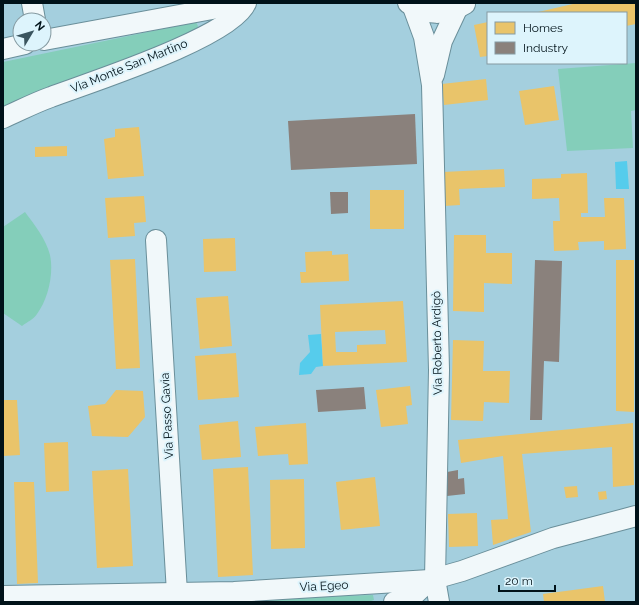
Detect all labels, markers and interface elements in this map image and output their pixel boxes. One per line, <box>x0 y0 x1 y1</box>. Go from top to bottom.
north arrow <box>12 12 52 52</box>
legend <box>487 12 627 64</box>
text: N <box>32 19 47 33</box>
text: Homes <box>523 21 563 35</box>
street label: Via Monte San Martino <box>69 36 189 96</box>
text: Industry <box>523 41 569 55</box>
street label: Via Roberto Ardigò <box>429 291 445 395</box>
street label: Via Passo Gavia <box>158 372 176 460</box>
scale bar <box>499 567 555 593</box>
text: 20 m <box>505 574 533 588</box>
street label: Via Egeo <box>299 578 349 594</box>

